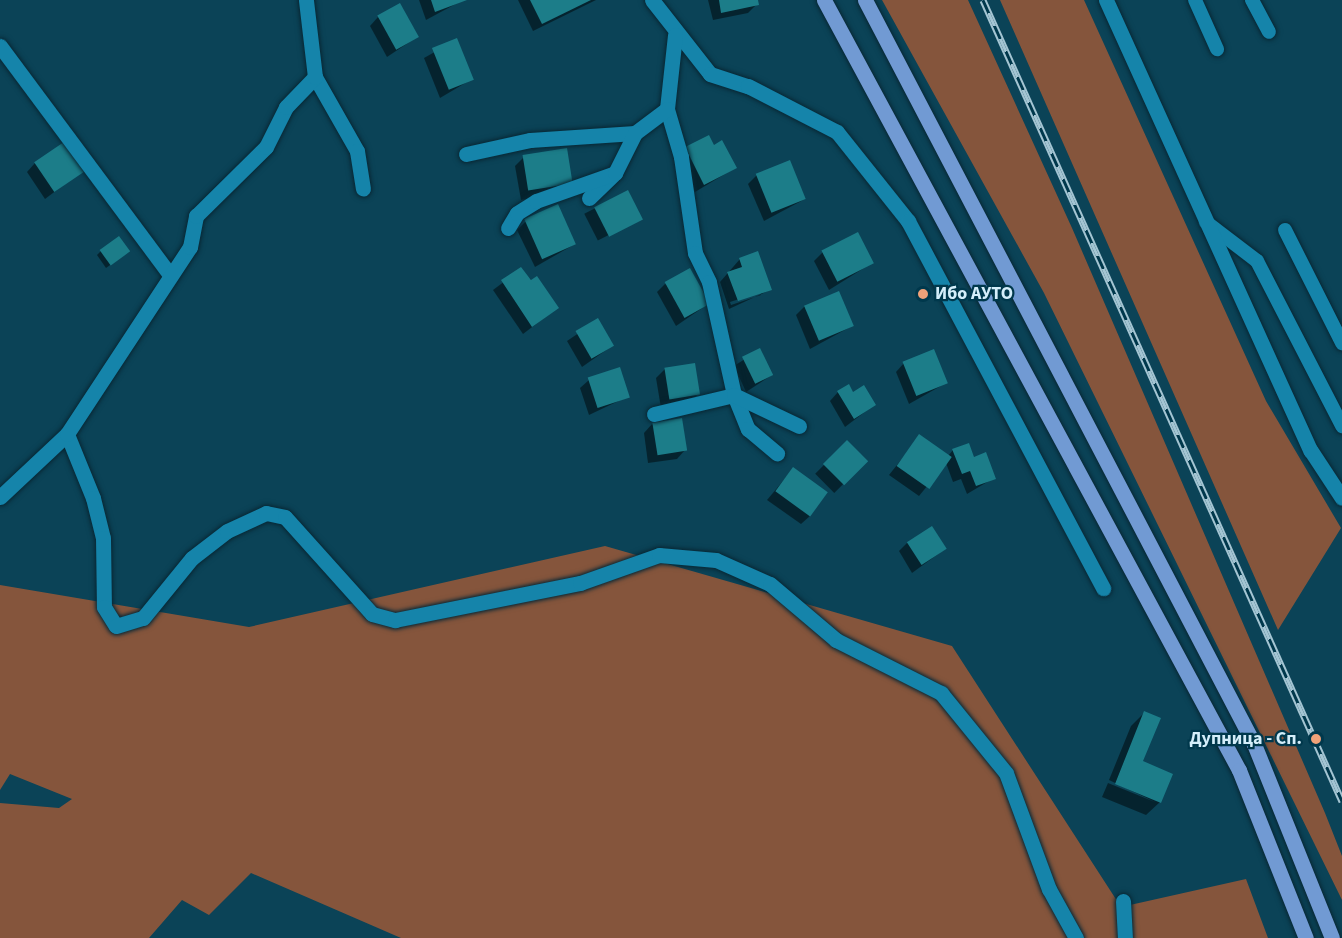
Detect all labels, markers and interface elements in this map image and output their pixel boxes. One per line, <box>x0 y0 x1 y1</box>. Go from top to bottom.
place label: Ибо АУТО <box>935 283 1013 305</box>
marker: Ибо АУТО <box>916 287 930 301</box>
place label: Дупница - Сп. <box>1189 728 1302 750</box>
marker: Дупница - Сп. <box>1307 730 1325 748</box>

